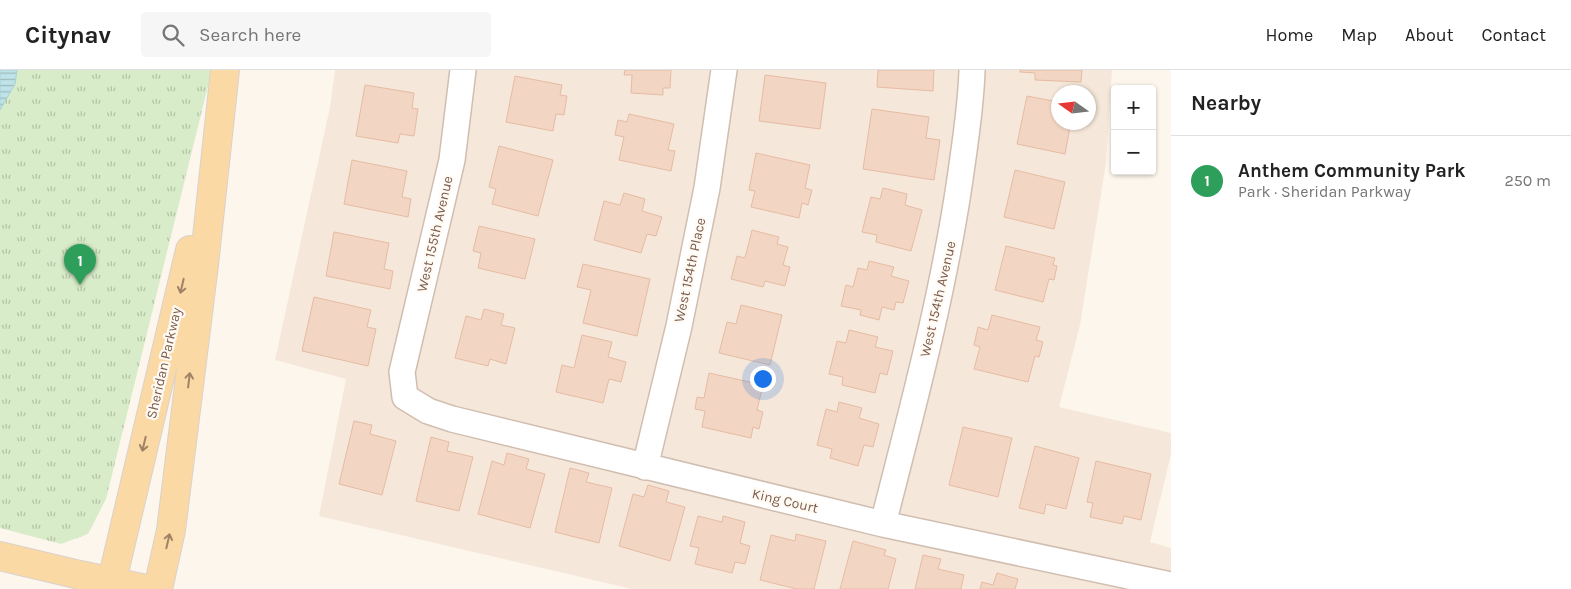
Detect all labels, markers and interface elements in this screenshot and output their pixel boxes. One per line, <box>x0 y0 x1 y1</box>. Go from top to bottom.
search box <box>141 12 491 57</box>
text: Citynav <box>25 21 111 49</box>
icon: search <box>159 21 187 49</box>
text: Search here <box>199 24 301 46</box>
text: Home <box>1265 24 1313 46</box>
text: Map <box>1341 24 1377 46</box>
text: About <box>1405 24 1454 46</box>
text: Contact <box>1482 24 1546 46</box>
north arrow <box>1051 85 1096 130</box>
map controls <box>1111 85 1156 175</box>
button: + <box>1111 85 1156 130</box>
text: Nearby <box>1191 91 1261 115</box>
button: − <box>1111 130 1156 175</box>
text: Anthem Community Park <box>1238 160 1466 182</box>
text: 1 <box>1204 171 1210 190</box>
text: 250 m <box>1504 171 1551 190</box>
street label: West 155th Avenue <box>413 174 457 294</box>
text: Park · Sheridan Parkway <box>1238 182 1411 201</box>
street label: West 154th Place <box>671 216 709 324</box>
street label: West 154th Avenue <box>916 239 960 359</box>
pin: 1 <box>64 244 96 285</box>
one-way arrow <box>177 278 186 294</box>
street label: Sheridan Parkway <box>143 305 185 420</box>
your location <box>750 366 776 392</box>
one-way arrow <box>184 373 194 389</box>
one-way arrow <box>139 436 148 452</box>
street label: King Court <box>750 485 820 517</box>
one-way arrow <box>164 534 173 550</box>

